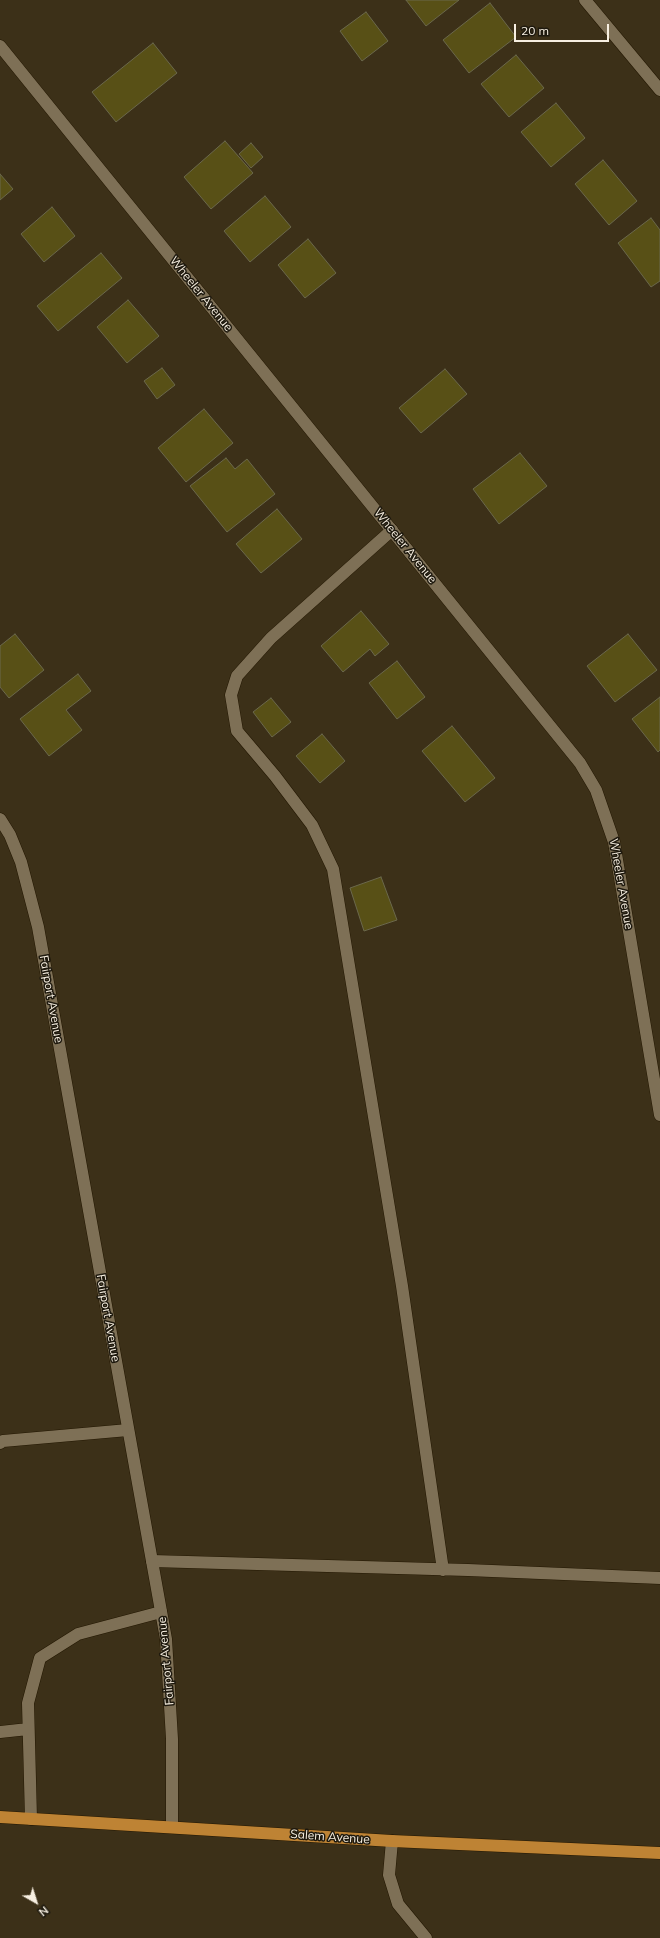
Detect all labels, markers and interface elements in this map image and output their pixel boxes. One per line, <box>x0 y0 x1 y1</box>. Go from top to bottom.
scale bar <box>516 16 611 42</box>
text: 20 m <box>521 23 549 38</box>
street label: Wheeler Avenue <box>166 254 236 334</box>
street label: Wheeler Avenue <box>370 506 440 586</box>
street label: Wheeler Avenue <box>606 837 636 931</box>
street label: Fairport Avenue <box>36 954 66 1044</box>
street label: Fairport Avenue <box>93 1273 123 1363</box>
street label: Fairport Avenue <box>155 1616 177 1706</box>
street label: Salem Avenue <box>290 1827 370 1847</box>
north arrow <box>16 1882 56 1922</box>
text: N <box>36 1903 51 1919</box>

